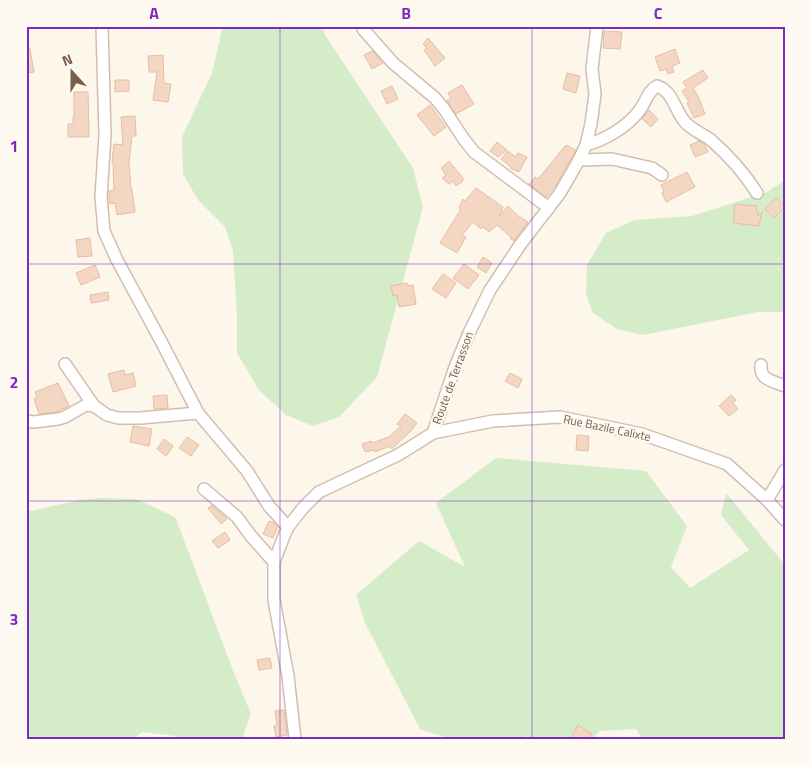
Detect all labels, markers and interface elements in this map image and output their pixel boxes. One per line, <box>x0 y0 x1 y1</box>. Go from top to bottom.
text: A <box>149 1 159 25</box>
text: B <box>401 1 411 25</box>
text: C <box>654 1 663 25</box>
north arrow <box>48 48 98 98</box>
text: N <box>59 48 75 71</box>
text: 1 <box>10 134 18 158</box>
street label: Route de Terrasson <box>427 329 478 427</box>
text: 2 <box>10 370 18 394</box>
street label: Rue Bazile Calixte <box>562 409 653 446</box>
text: 3 <box>10 607 18 631</box>

